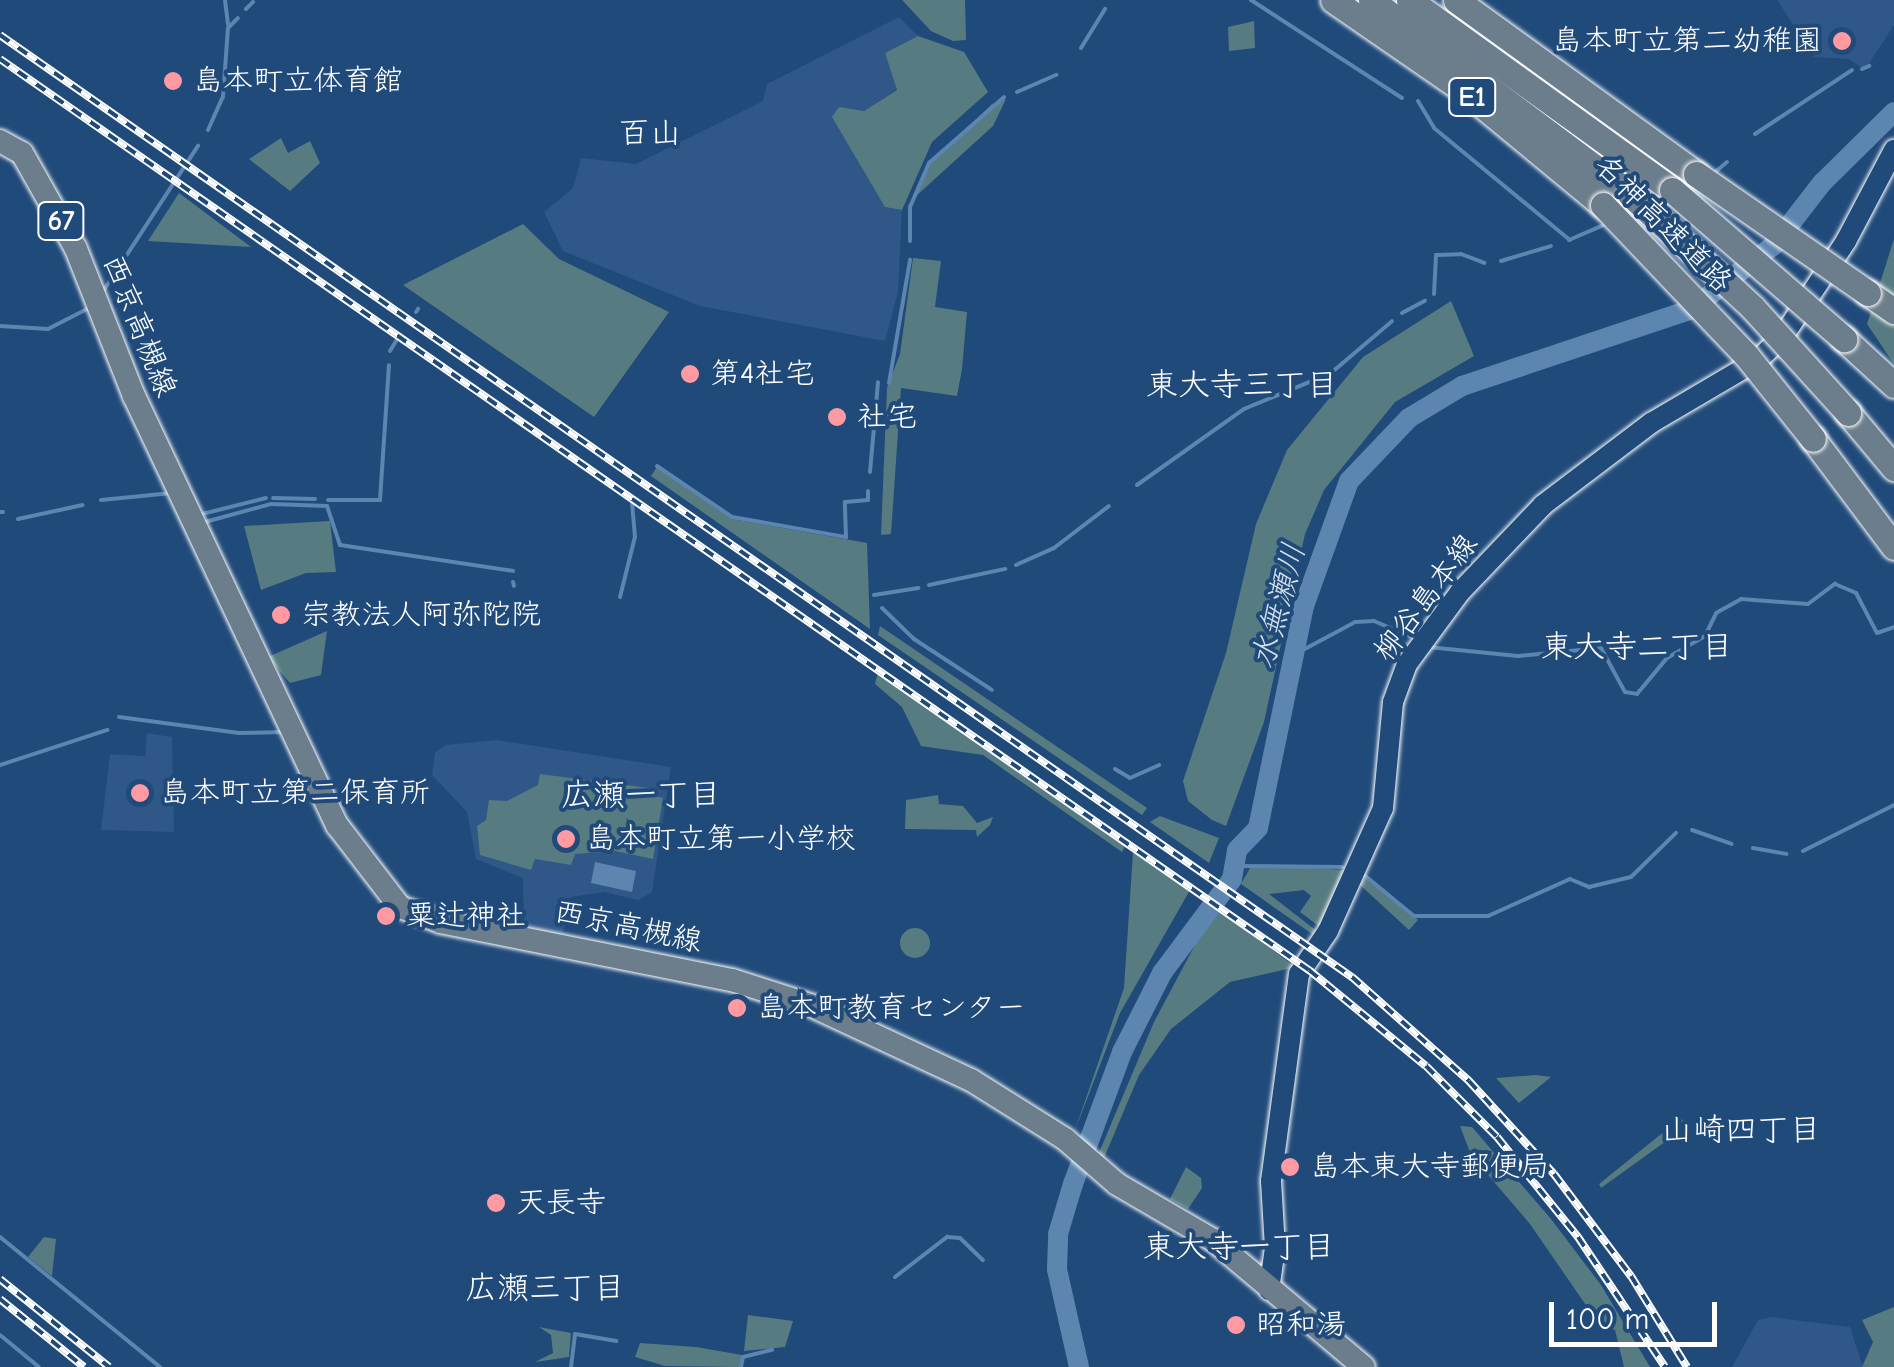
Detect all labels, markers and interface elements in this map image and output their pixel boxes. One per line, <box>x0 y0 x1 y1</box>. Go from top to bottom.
place label: 島本町立第二幼稚園 <box>1552 23 1822 59</box>
marker: 島本町立第二幼稚園 <box>1831 30 1853 52</box>
place label: 島本町立体育館 <box>193 63 403 99</box>
marker: 島本町立体育館 <box>162 70 184 92</box>
road number: E1 <box>1447 74 1497 120</box>
district label: 百山 <box>618 114 682 152</box>
street label: 名神高速道路 <box>1587 148 1739 300</box>
road number: 67 <box>36 198 86 244</box>
street label: 西京高槻線 <box>94 250 184 402</box>
place label: 第4社宅 <box>710 356 815 392</box>
marker: 第4社宅 <box>679 363 701 385</box>
district label: 東大寺三丁目 <box>1146 366 1338 404</box>
place label: 社宅 <box>857 399 917 435</box>
marker: 社宅 <box>826 406 848 428</box>
street label: 柳谷島本線 <box>1366 527 1486 669</box>
water label: 水無瀬川 <box>1244 539 1314 673</box>
place label: 宗教法人阿弥陀院 <box>301 597 541 633</box>
marker: 宗教法人阿弥陀院 <box>270 604 292 626</box>
district label: 東大寺二丁目 <box>1541 628 1733 666</box>
place label: 島本町立第二保育所 <box>160 775 430 811</box>
district label: 広瀬一丁目 <box>561 776 721 814</box>
marker: 島本町立第二保育所 <box>129 782 151 804</box>
place label: 島本町立第一小学校 <box>586 821 856 857</box>
marker: 島本町立第一小学校 <box>555 828 577 850</box>
street label: 西京高槻線 <box>551 894 705 960</box>
place label: 粟辻神社 <box>406 898 526 934</box>
marker: 粟辻神社 <box>375 905 397 927</box>
place label: 島本町教育センター <box>757 990 1027 1026</box>
marker: 島本町教育センター <box>726 997 748 1019</box>
district label: 山崎四丁目 <box>1661 1111 1821 1149</box>
place label: 島本東大寺郵便局 <box>1310 1149 1550 1185</box>
marker: 島本東大寺郵便局 <box>1279 1156 1301 1178</box>
place label: 天長寺 <box>516 1185 606 1221</box>
marker: 天長寺 <box>485 1192 507 1214</box>
district label: 東大寺一丁目 <box>1143 1228 1335 1266</box>
district label: 広瀬三丁目 <box>465 1269 625 1307</box>
scale bar <box>1554 1282 1722 1344</box>
text: 100 m <box>1566 1302 1649 1337</box>
place label: 昭和湯 <box>1256 1307 1346 1343</box>
marker: 昭和湯 <box>1225 1314 1247 1336</box>

